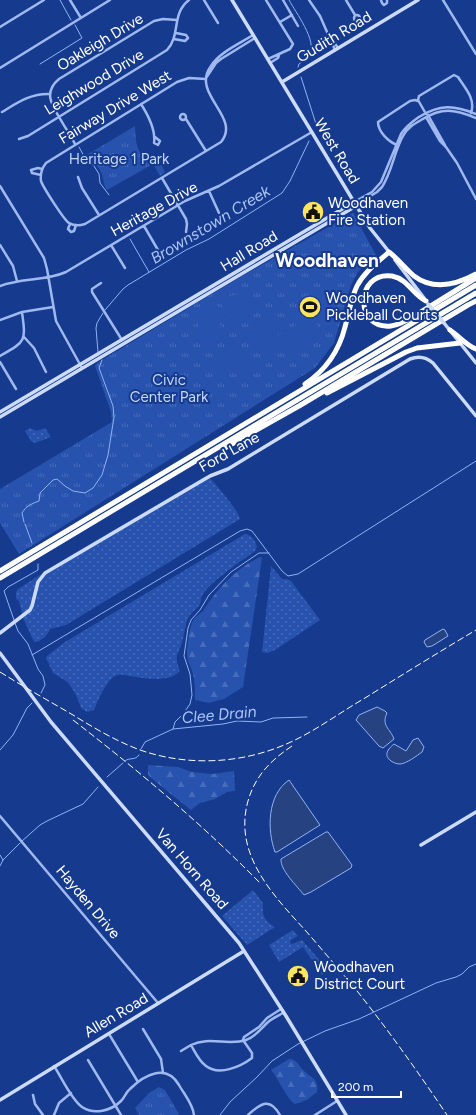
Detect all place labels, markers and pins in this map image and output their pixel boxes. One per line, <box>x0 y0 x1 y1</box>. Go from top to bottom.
place label: Woodhaven Fire Station <box>328 194 408 229</box>
public building icon: Woodhaven Fire Station <box>300 199 326 225</box>
place label: Woodhaven Pickleball Courts <box>326 289 437 324</box>
sports icon: Woodhaven Pickleball Courts <box>297 294 323 320</box>
place label: Woodhaven District Court <box>314 958 405 993</box>
public building icon: Woodhaven District Court <box>285 963 311 989</box>

